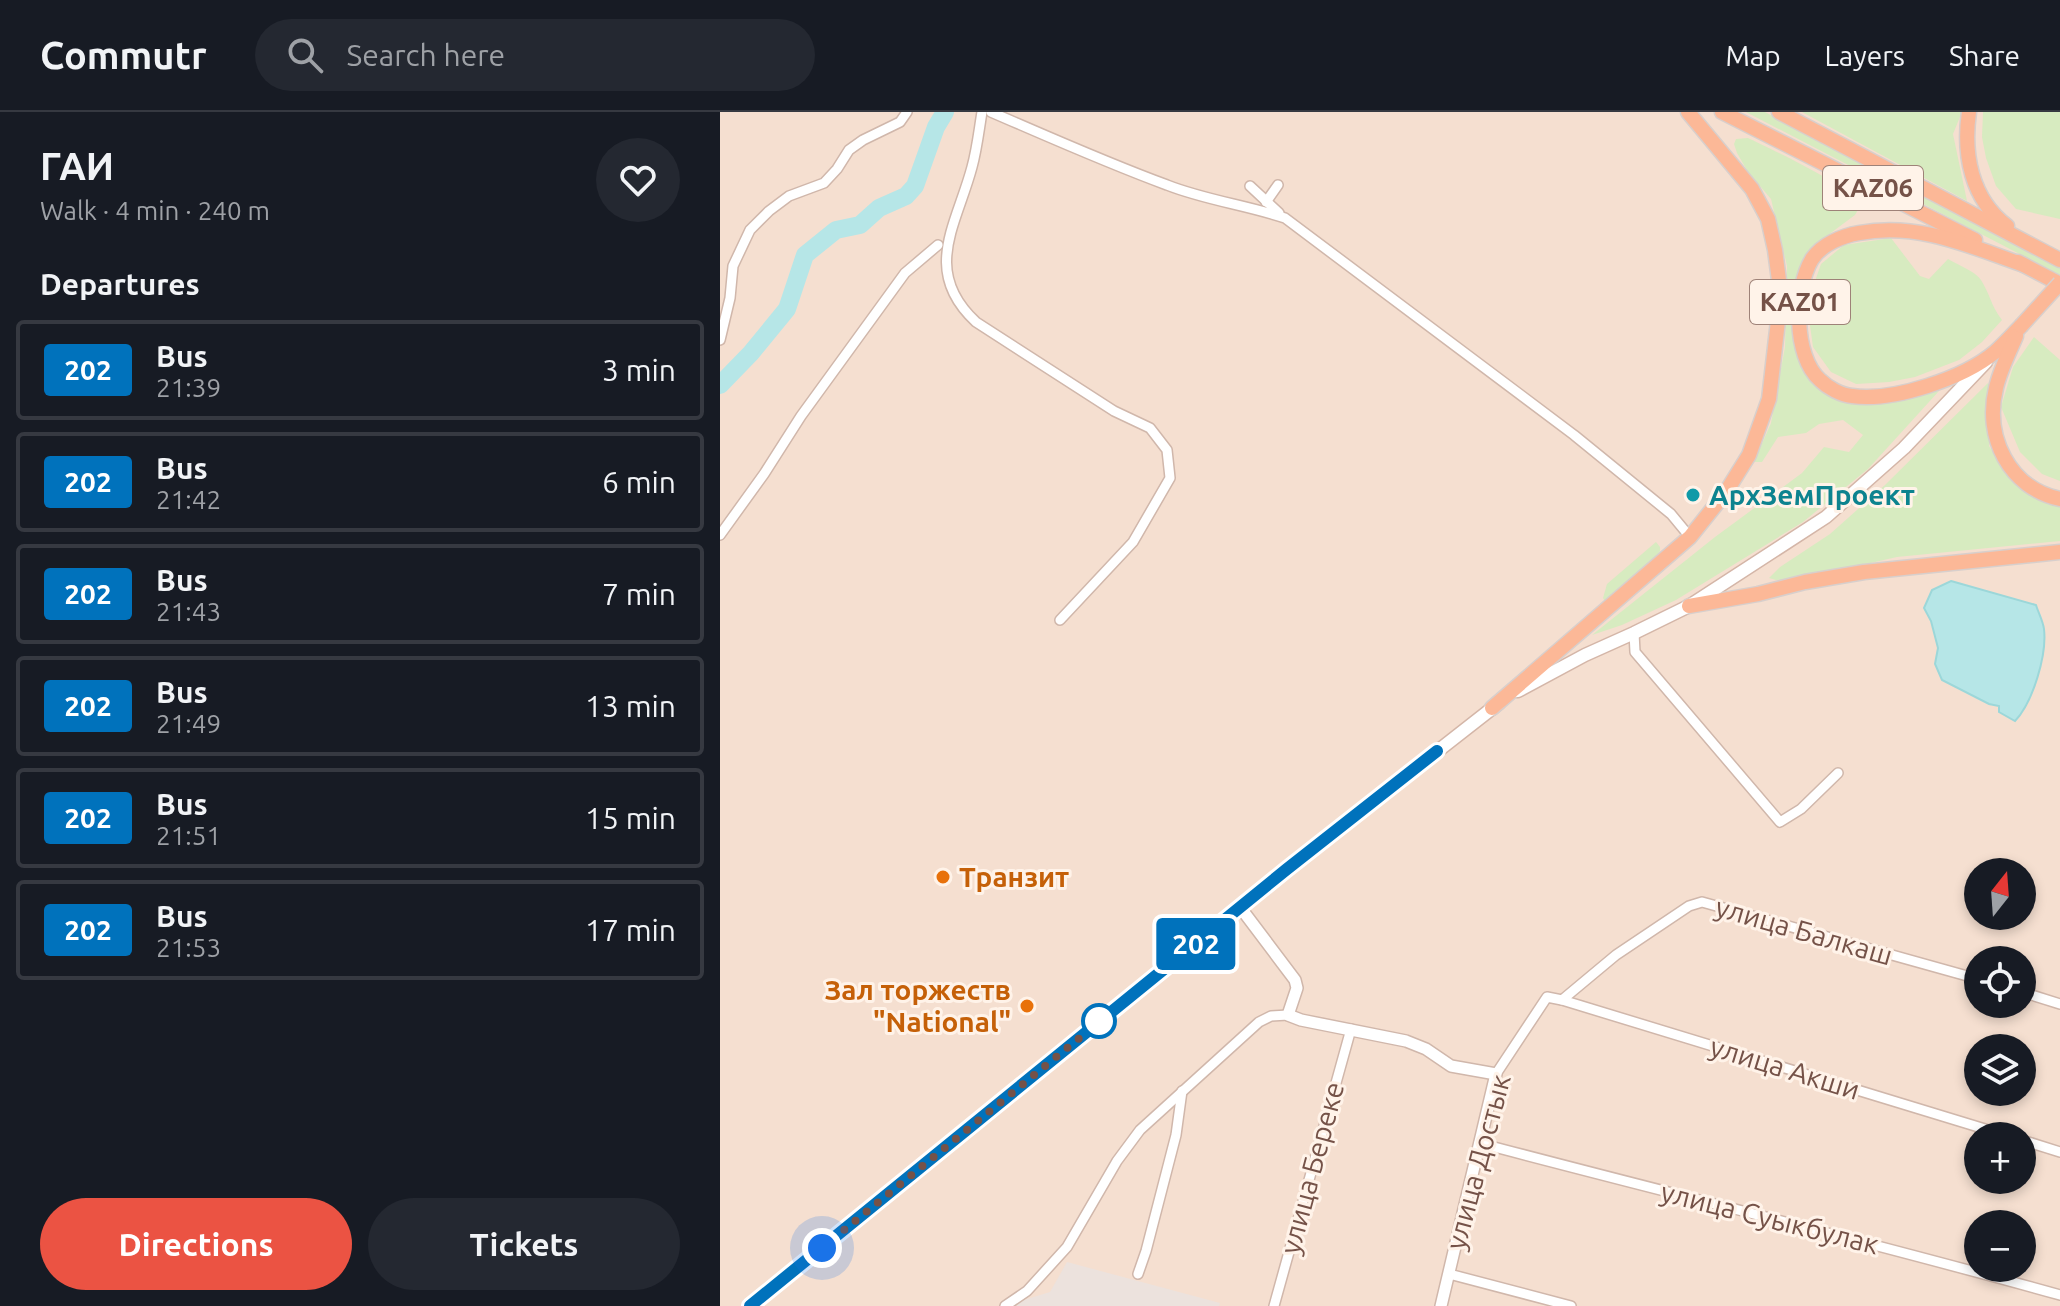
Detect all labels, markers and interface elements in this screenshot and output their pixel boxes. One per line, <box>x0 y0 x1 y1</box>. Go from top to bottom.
search box <box>255 19 815 91</box>
icon: search <box>283 33 327 77</box>
text: Commutr <box>40 34 207 76</box>
text: Search here <box>347 38 505 72</box>
text: Map <box>1725 40 1781 71</box>
text: Layers <box>1825 40 1905 71</box>
text: Share <box>1949 40 2020 71</box>
button: heart <box>596 138 680 222</box>
text: ГАИ <box>40 145 114 187</box>
road number: KАZ06 <box>1823 166 1923 210</box>
text: Walk · 4 min · 240 m <box>40 196 270 225</box>
text: Departures <box>40 267 200 301</box>
road number: KАZ01 <box>1750 280 1850 324</box>
text: Bus <box>156 339 208 373</box>
text: 3 min <box>602 353 676 387</box>
text: 202 <box>64 354 112 385</box>
text: 21:39 <box>156 373 221 402</box>
text: Bus <box>156 451 208 485</box>
text: 6 min <box>602 465 676 499</box>
text: 202 <box>64 466 112 497</box>
place label: АрхЗемПроект <box>1709 479 1915 510</box>
text: 21:42 <box>156 485 221 514</box>
marker: АрхЗемПроект <box>1684 486 1702 504</box>
text: Bus <box>156 563 208 597</box>
text: 7 min <box>602 577 676 611</box>
text: 202 <box>64 578 112 609</box>
text: 21:43 <box>156 597 221 626</box>
text: Bus <box>156 675 208 709</box>
text: 13 min <box>585 689 676 723</box>
text: 202 <box>64 690 112 721</box>
text: 21:49 <box>156 709 221 738</box>
text: Bus <box>156 787 208 821</box>
text: 15 min <box>585 801 676 835</box>
text: 202 <box>64 802 112 833</box>
text: 21:51 <box>156 821 221 850</box>
north arrow <box>1964 858 2036 930</box>
map controls <box>1964 858 2036 1282</box>
place label: Транзит <box>959 861 1069 892</box>
marker: Транзит <box>934 868 952 886</box>
street label: улица Балкаш <box>1712 890 1896 971</box>
text: Bus <box>156 899 208 933</box>
text: 17 min <box>585 913 676 947</box>
text: 202 <box>64 914 112 945</box>
line badge: 202 <box>1150 918 1242 970</box>
text: 202 <box>1172 928 1220 959</box>
text: 21:53 <box>156 933 221 962</box>
button: locate <box>1964 946 2036 1018</box>
place label: Зал торжеств "National" <box>825 974 1011 1037</box>
marker: Зал торжеств "National" <box>1018 997 1036 1015</box>
unlabelled marker <box>1082 1004 1116 1038</box>
street label: улица Акши <box>1707 1030 1864 1105</box>
button: layers <box>1964 1034 2036 1106</box>
street label: улица Достык <box>1439 1071 1516 1253</box>
street label: улица Береке <box>1274 1078 1349 1257</box>
button: + <box>1964 1122 2036 1194</box>
street label: улица Суыкбулак <box>1658 1175 1882 1260</box>
button: Directions <box>40 1198 352 1290</box>
button: Tickets <box>368 1198 680 1290</box>
button: − <box>1964 1210 2036 1282</box>
your location <box>802 1228 842 1268</box>

